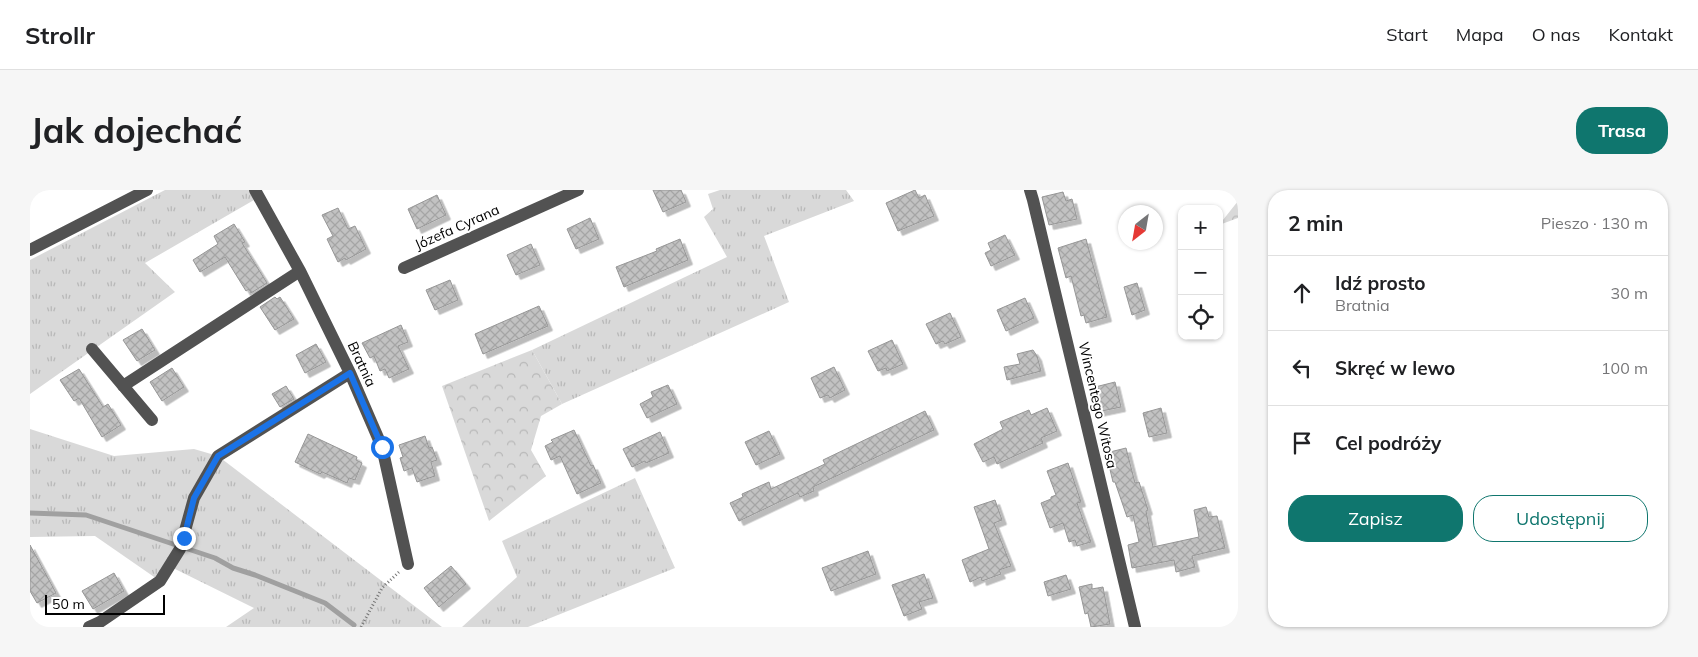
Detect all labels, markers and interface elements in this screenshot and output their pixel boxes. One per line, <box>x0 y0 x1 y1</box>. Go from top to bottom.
text: Strollr <box>25 20 95 50</box>
text: Start <box>1386 23 1428 46</box>
text: Mapa <box>1456 23 1504 46</box>
text: O nas <box>1532 23 1581 46</box>
text: Kontakt <box>1609 23 1673 46</box>
button: Trasa <box>1576 107 1668 154</box>
text: Jak dojechać <box>30 108 242 152</box>
street label: Józefa Cyrana <box>412 200 502 254</box>
north arrow <box>1118 205 1163 250</box>
map controls <box>1178 205 1223 340</box>
button: + <box>1178 205 1223 250</box>
text: 2 min <box>1288 210 1343 236</box>
text: Pieszo · 130 m <box>1541 213 1648 233</box>
button: − <box>1178 250 1223 295</box>
text: Idź prosto <box>1335 271 1426 295</box>
icon: ahead <box>1288 279 1316 307</box>
text: 30 m <box>1611 283 1648 303</box>
button: locate <box>1178 295 1223 340</box>
text: Bratnia <box>1335 295 1390 315</box>
street label: Bratnia <box>344 339 380 389</box>
street label: Wincentego Witosa <box>1075 340 1121 470</box>
icon: left <box>1288 354 1316 382</box>
text: Skręć w lewo <box>1335 356 1455 380</box>
text: 100 m <box>1601 358 1648 378</box>
icon: arrive <box>1288 429 1316 457</box>
text: Cel podróży <box>1335 431 1441 455</box>
route start <box>371 436 394 459</box>
button: Zapisz <box>1288 495 1463 542</box>
button: Udostępnij <box>1473 495 1648 542</box>
route end <box>173 527 196 550</box>
scale bar <box>45 592 165 615</box>
text: 50 m <box>52 595 85 613</box>

